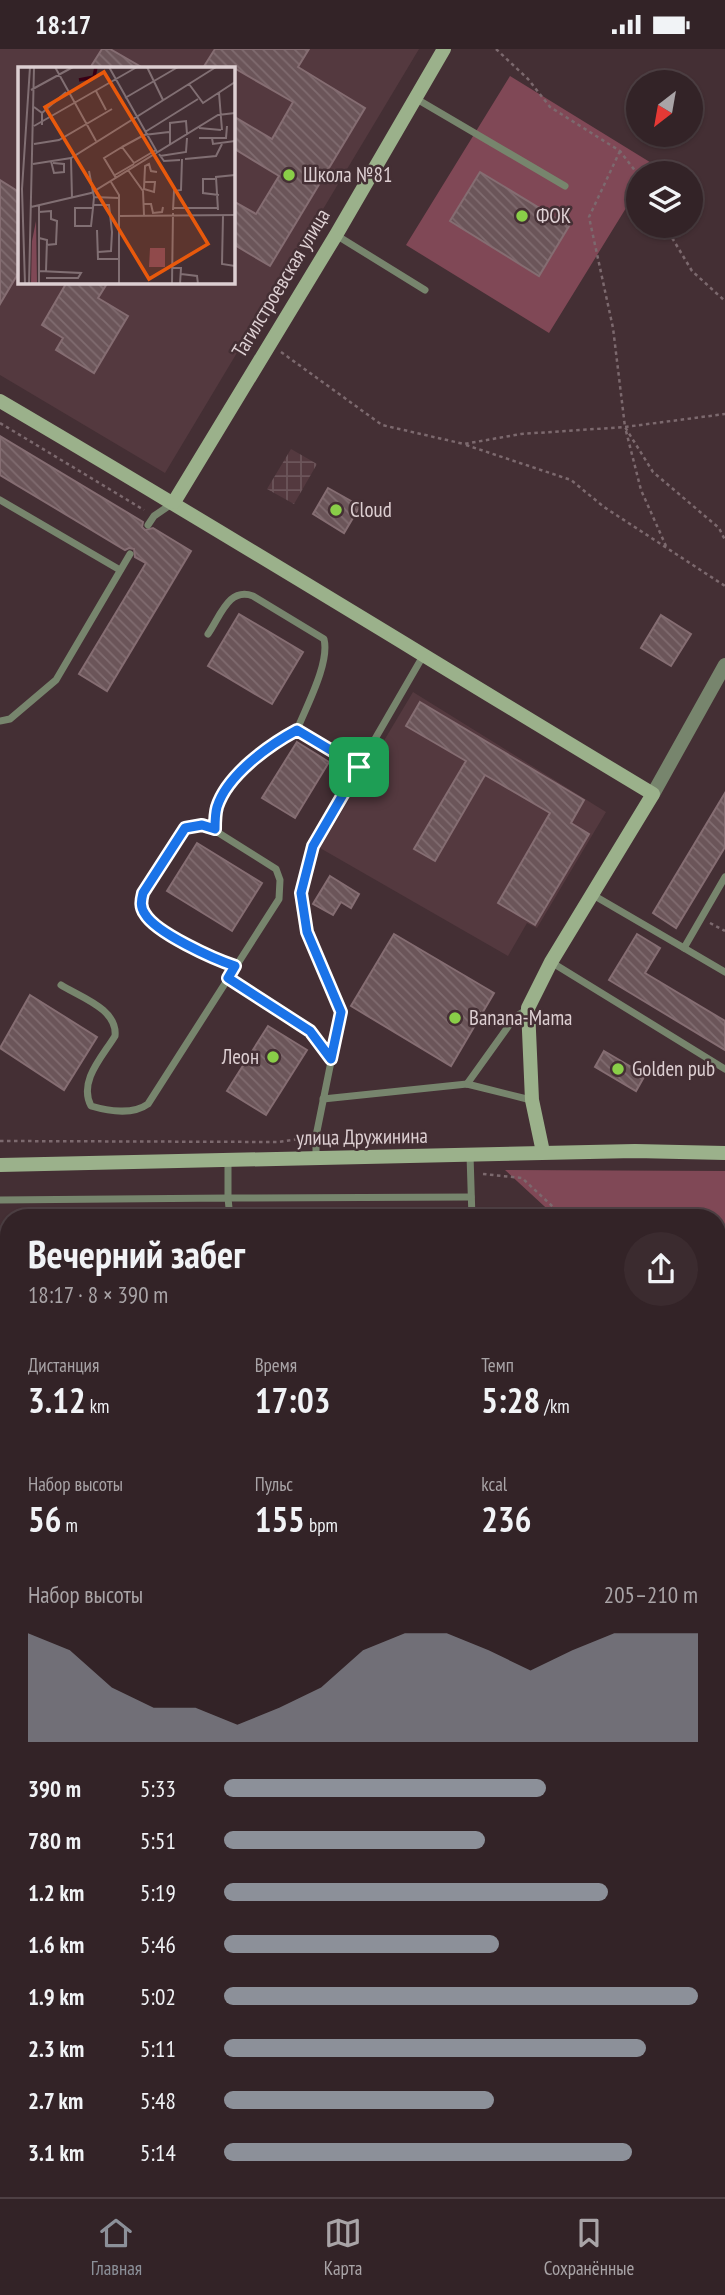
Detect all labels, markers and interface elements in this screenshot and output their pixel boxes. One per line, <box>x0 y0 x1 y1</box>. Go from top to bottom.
text: 18:17 <box>35 8 91 41</box>
inset map <box>18 67 234 283</box>
north arrow <box>626 70 704 147</box>
map controls <box>626 70 703 238</box>
place label: Школа №81 <box>303 161 392 188</box>
button: layers <box>626 161 703 238</box>
marker: Школа №81 <box>281 167 297 183</box>
place label: ФОК <box>536 202 571 229</box>
street label: Тагилстроевская улица <box>226 203 336 362</box>
marker: ФОК <box>514 208 530 224</box>
place label: Cloud <box>350 496 392 523</box>
marker: Cloud <box>328 502 344 518</box>
pin <box>329 737 389 797</box>
icon: arrive <box>340 748 378 786</box>
place label: Banana-Mama <box>469 1004 573 1031</box>
marker: Banana-Mama <box>447 1010 463 1026</box>
place label: Леон <box>221 1043 259 1070</box>
marker: Леон <box>265 1049 281 1065</box>
place label: Golden pub <box>632 1055 715 1082</box>
marker: Golden pub <box>610 1061 626 1077</box>
street label: улица Дружинина <box>296 1122 428 1151</box>
text: Вечерний забег <box>28 1229 245 1278</box>
button: share <box>624 1232 698 1306</box>
text: 18:17 · 8 × 390 m <box>28 1280 168 1309</box>
text: Дистанция <box>28 1353 99 1377</box>
text: Время <box>255 1353 297 1377</box>
text: Темп <box>481 1353 514 1377</box>
text: 3.12 <box>28 1377 86 1423</box>
text: 17:03 <box>255 1377 330 1423</box>
text: 5:28 <box>481 1377 540 1423</box>
text: km <box>86 1394 109 1418</box>
text: /km <box>540 1394 570 1418</box>
text: Набор высоты <box>28 1472 123 1496</box>
text: Пульс <box>255 1472 293 1496</box>
text: kcal <box>481 1472 507 1496</box>
text: 56 <box>28 1496 61 1542</box>
text: 155 <box>255 1496 305 1542</box>
text: 236 <box>481 1496 532 1542</box>
text: m <box>61 1513 78 1537</box>
text: bpm <box>305 1513 338 1537</box>
text: Набор высоты <box>28 1580 143 1609</box>
text: 205–210 m <box>604 1580 698 1609</box>
text: 390 m <box>28 1774 81 1803</box>
text: 5:33 <box>140 1774 176 1803</box>
text: 780 m <box>28 1826 81 1855</box>
text: 5:51 <box>140 1826 176 1855</box>
text: 1.2 km <box>28 1878 84 1907</box>
text: 5:19 <box>140 1878 176 1907</box>
text: 1.6 km <box>28 1930 84 1959</box>
text: 5:46 <box>140 1930 176 1959</box>
text: 1.9 km <box>28 1982 84 2011</box>
text: 5:02 <box>140 1982 176 2011</box>
text: 2.3 km <box>28 2034 84 2063</box>
text: 5:11 <box>140 2034 176 2063</box>
text: 2.7 km <box>28 2086 83 2115</box>
text: 5:48 <box>140 2086 176 2115</box>
text: 3.1 km <box>28 2138 84 2167</box>
text: 5:14 <box>140 2138 176 2167</box>
tab: Главная <box>91 2214 142 2280</box>
tab: Карта <box>324 2214 362 2280</box>
tab: Сохранённые <box>544 2214 634 2280</box>

